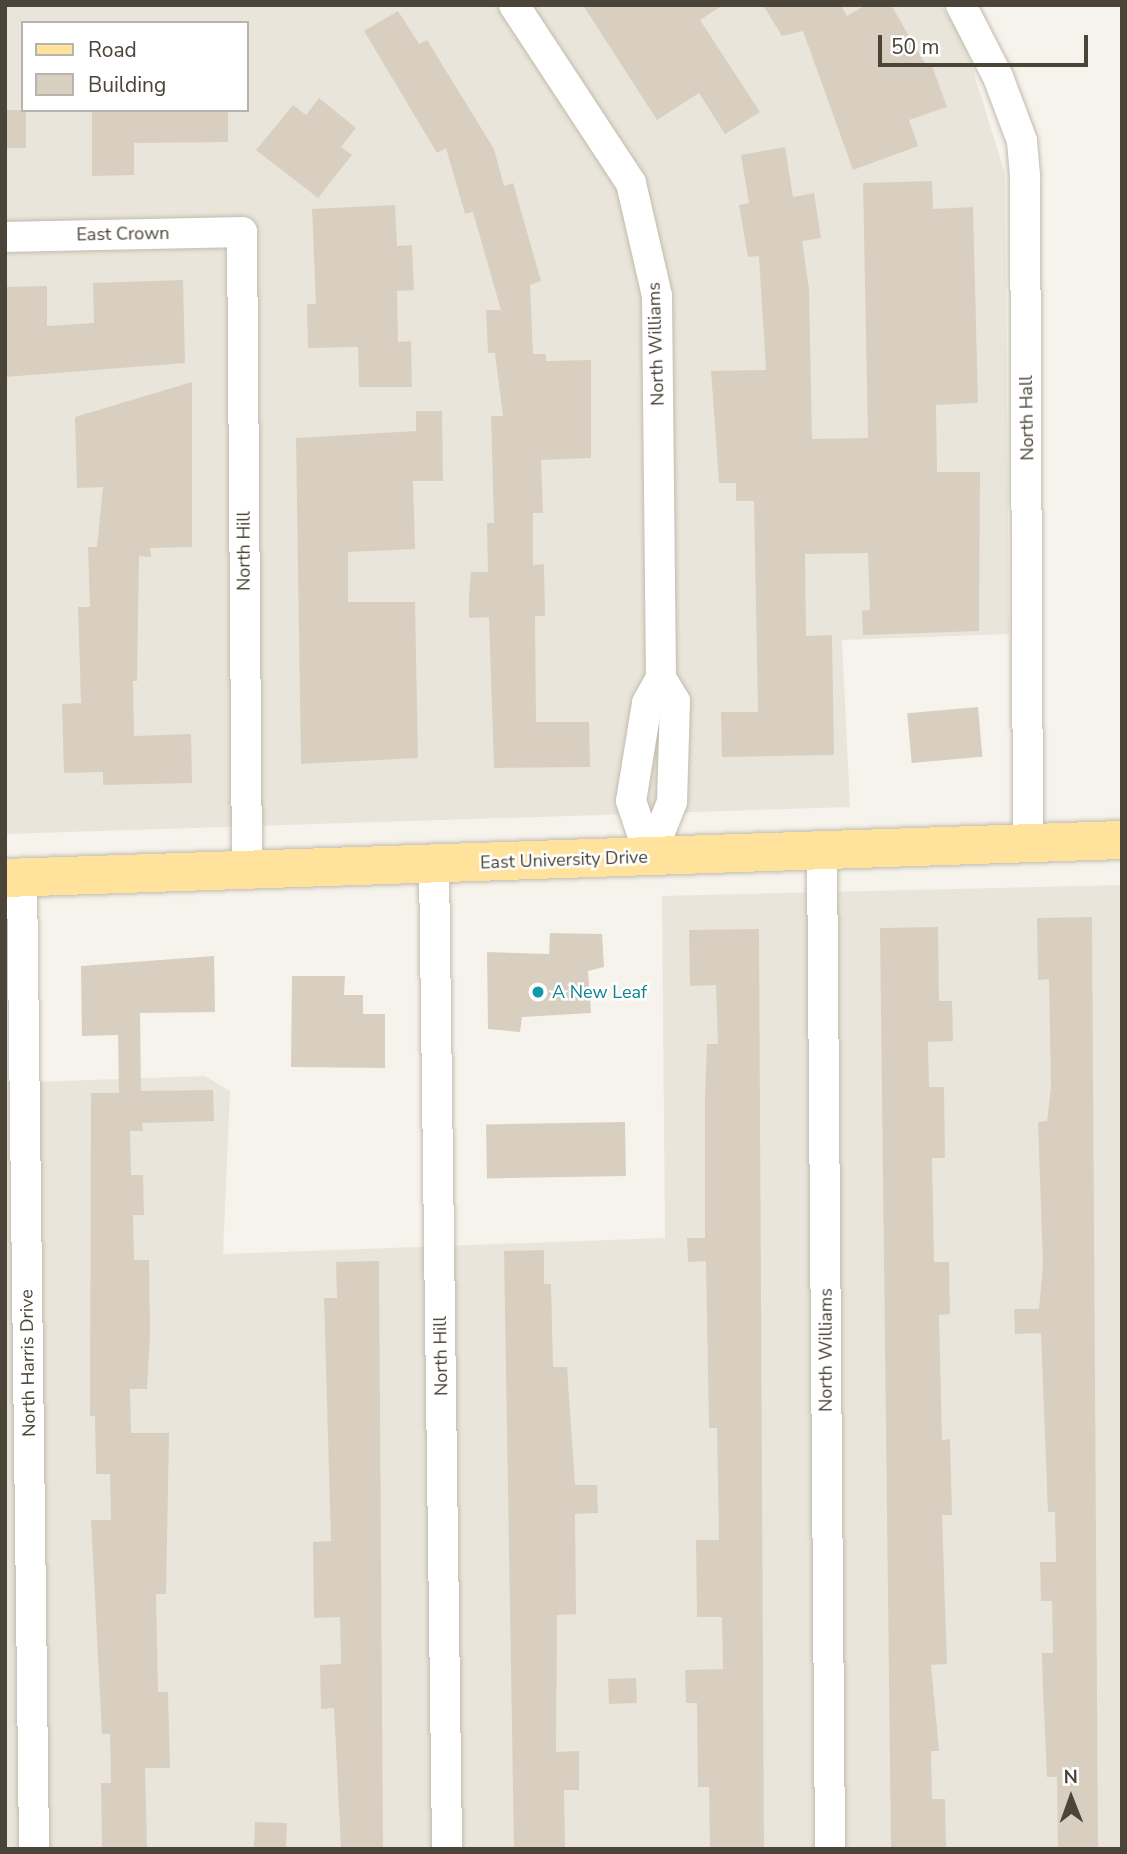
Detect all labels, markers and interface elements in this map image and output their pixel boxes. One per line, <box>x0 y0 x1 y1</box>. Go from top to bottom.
legend <box>21 21 248 112</box>
scale bar <box>882 21 1092 65</box>
text: 50 m <box>891 33 940 61</box>
text: Road <box>88 36 137 64</box>
text: Building <box>88 71 166 99</box>
street label: East Crown <box>76 222 170 246</box>
street label: North Williams <box>643 282 669 406</box>
street label: North Hall <box>1015 375 1039 461</box>
street label: North Hill <box>233 511 255 591</box>
street label: East University Drive <box>480 846 648 874</box>
place label: A New Leaf <box>552 981 647 1003</box>
marker: A New Leaf <box>530 984 546 1000</box>
street label: North Williams <box>815 1288 837 1412</box>
street label: North Harris Drive <box>16 1289 40 1437</box>
street label: North Hill <box>430 1316 452 1396</box>
north arrow <box>1036 1763 1106 1833</box>
text: N <box>1063 1764 1078 1790</box>

